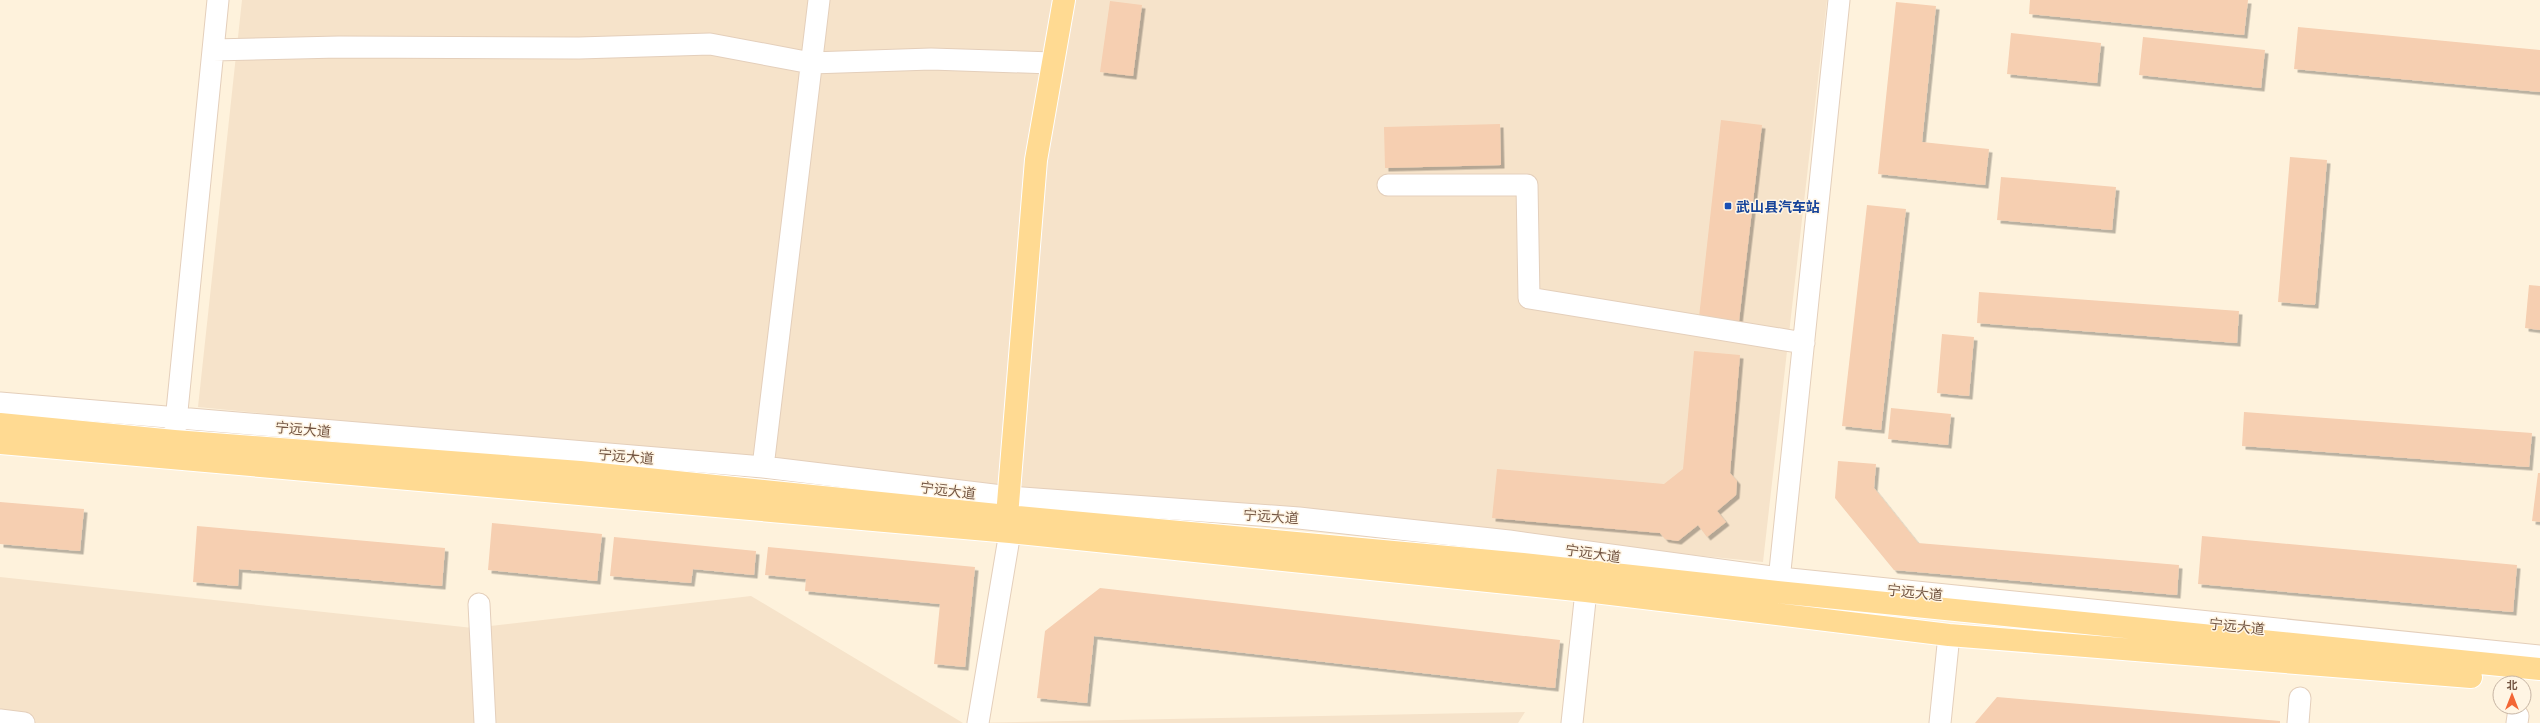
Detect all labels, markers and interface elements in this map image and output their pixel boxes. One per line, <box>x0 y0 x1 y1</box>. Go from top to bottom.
place label: 武山县汽车站 <box>1736 197 1820 216</box>
marker: 武山县汽车站 <box>1723 201 1733 211</box>
street label: 宁远大道 <box>274 417 332 441</box>
street label: 宁远大道 <box>597 444 655 468</box>
street label: 宁远大道 <box>919 477 977 503</box>
street label: 宁远大道 <box>1242 505 1300 527</box>
street label: 宁远大道 <box>1564 540 1622 566</box>
street label: 宁远大道 <box>1886 580 1944 604</box>
street label: 宁远大道 <box>2208 614 2266 638</box>
north arrow <box>2492 675 2532 715</box>
text: 北 <box>2507 677 2518 692</box>

